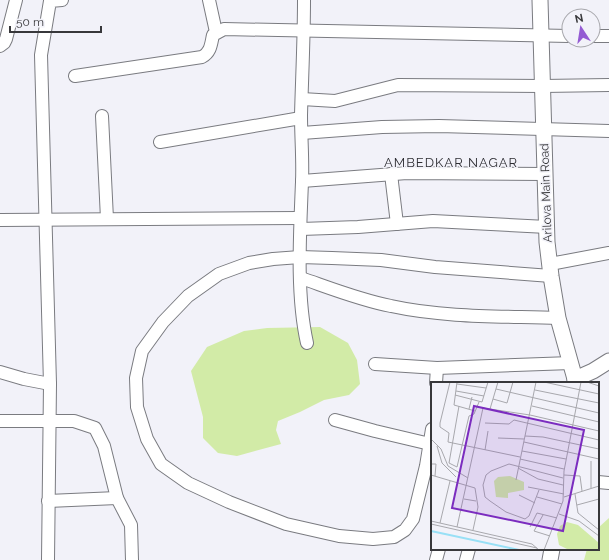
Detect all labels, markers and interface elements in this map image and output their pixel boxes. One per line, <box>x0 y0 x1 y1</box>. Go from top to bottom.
scale bar <box>10 8 101 34</box>
north arrow <box>561 8 601 48</box>
text: N <box>574 11 584 26</box>
text: 50 m <box>16 15 44 29</box>
street label: Arilova Main Road <box>537 143 555 243</box>
district label: AMBEDKAR NAGAR <box>384 155 518 170</box>
inset map <box>431 382 599 550</box>

